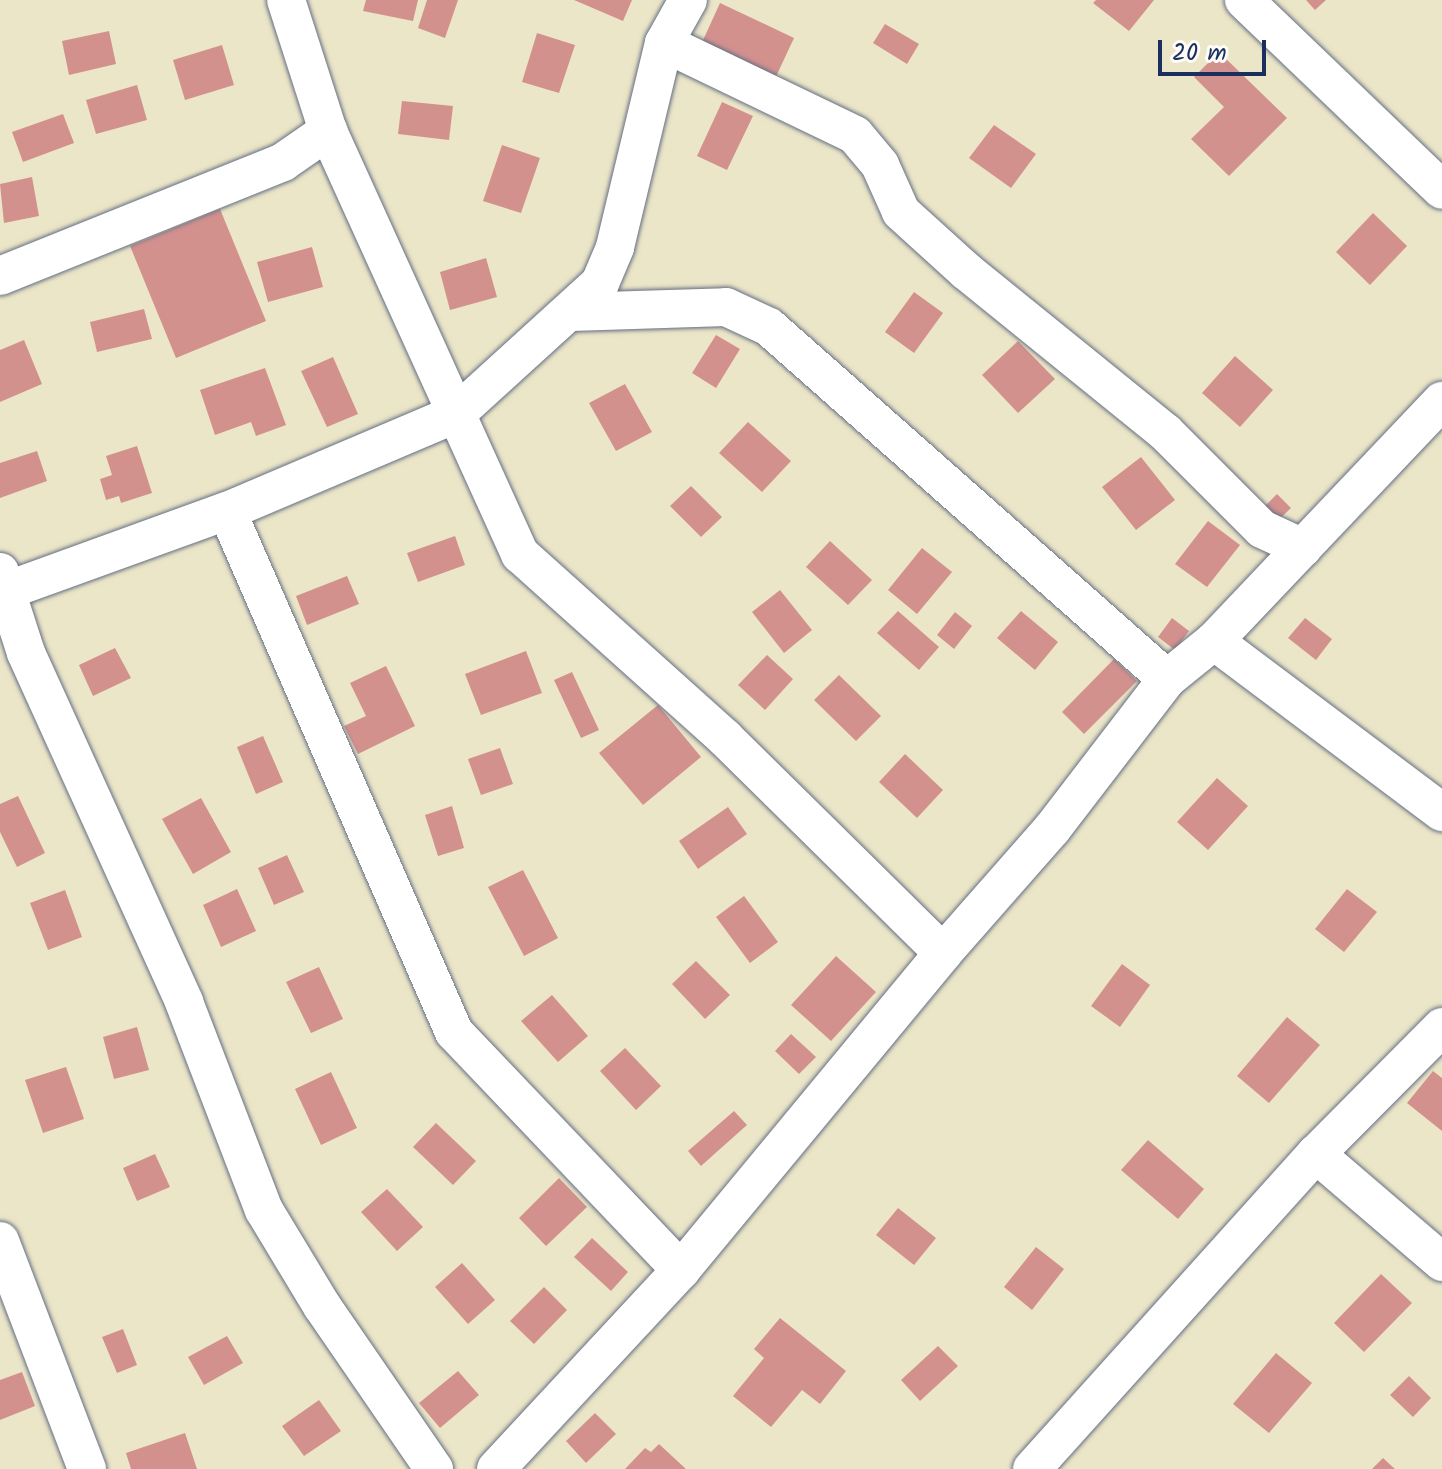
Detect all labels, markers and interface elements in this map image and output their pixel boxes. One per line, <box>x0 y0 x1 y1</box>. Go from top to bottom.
scale bar <box>1162 24 1270 74</box>
text: 20 m <box>1172 34 1227 73</box>

